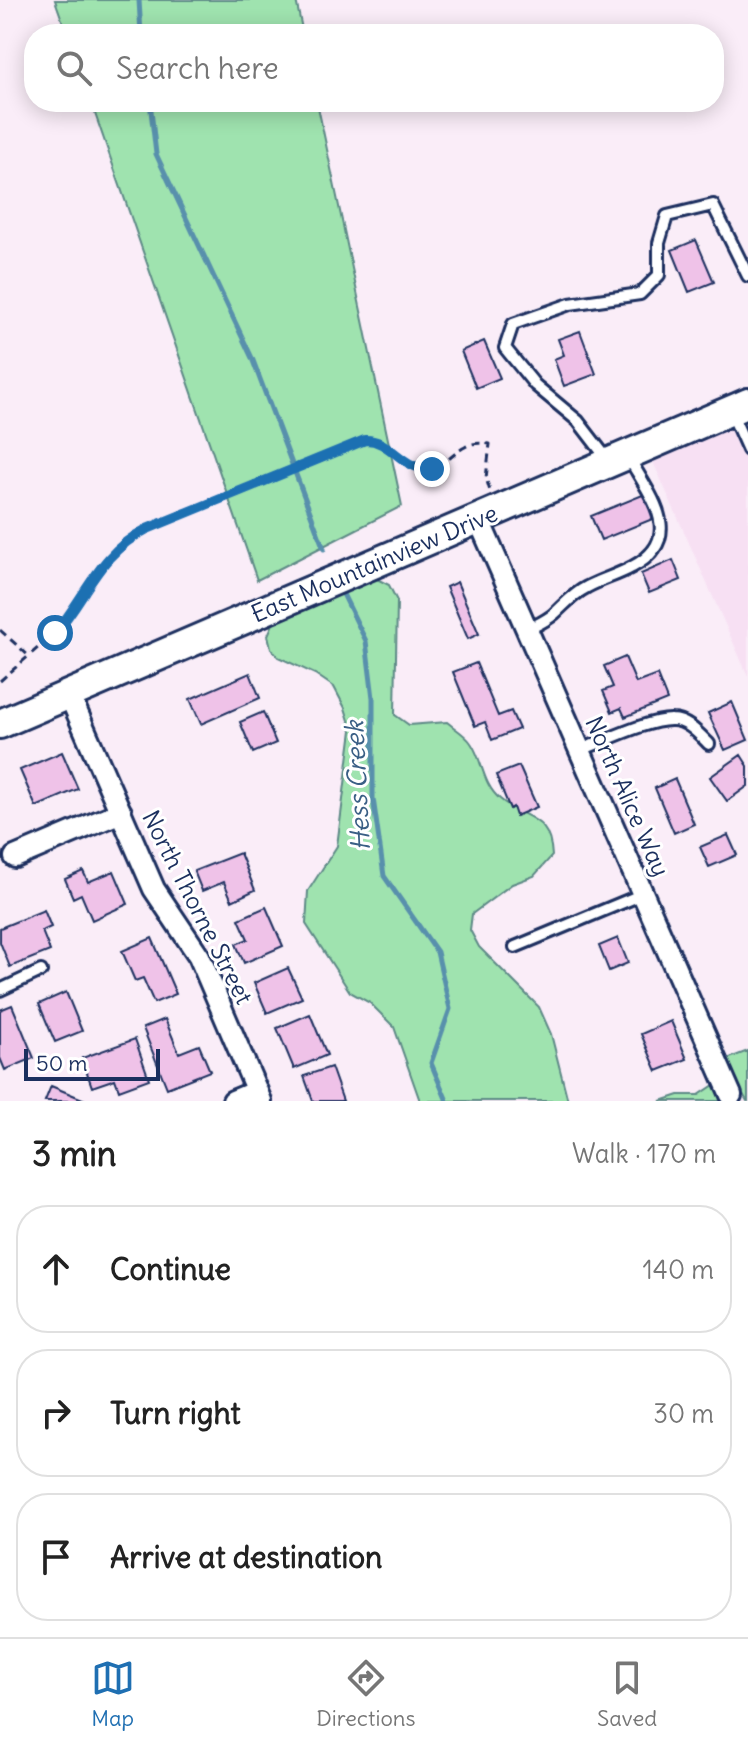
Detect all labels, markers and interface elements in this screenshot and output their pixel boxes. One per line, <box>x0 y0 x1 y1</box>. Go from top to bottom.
search box <box>24 24 724 112</box>
icon: search <box>52 46 96 90</box>
text: Search here <box>116 49 279 87</box>
route end <box>414 451 450 487</box>
street label: East Mountainview Drive <box>246 497 502 629</box>
route start <box>37 615 73 651</box>
street label: North Alice Way <box>579 711 677 881</box>
water label: Hess Creek <box>337 718 377 852</box>
street label: North Thorne Street <box>136 805 260 1009</box>
scale bar <box>24 1045 160 1081</box>
text: 50 m <box>36 1049 88 1077</box>
text: 3 min <box>32 1132 117 1175</box>
text: Walk · 170 m <box>572 1137 716 1170</box>
icon: ahead <box>34 1247 78 1291</box>
text: Continue <box>110 1250 231 1288</box>
text: 140 m <box>643 1253 714 1286</box>
icon: right <box>34 1391 78 1435</box>
text: Turn right <box>110 1394 241 1432</box>
text: 30 m <box>653 1397 714 1430</box>
icon: arrive <box>34 1535 78 1579</box>
text: Arrive at destination <box>110 1538 382 1576</box>
tab: Map <box>91 1656 135 1732</box>
tab: Directions <box>316 1656 416 1732</box>
tab: Saved <box>597 1656 657 1732</box>

